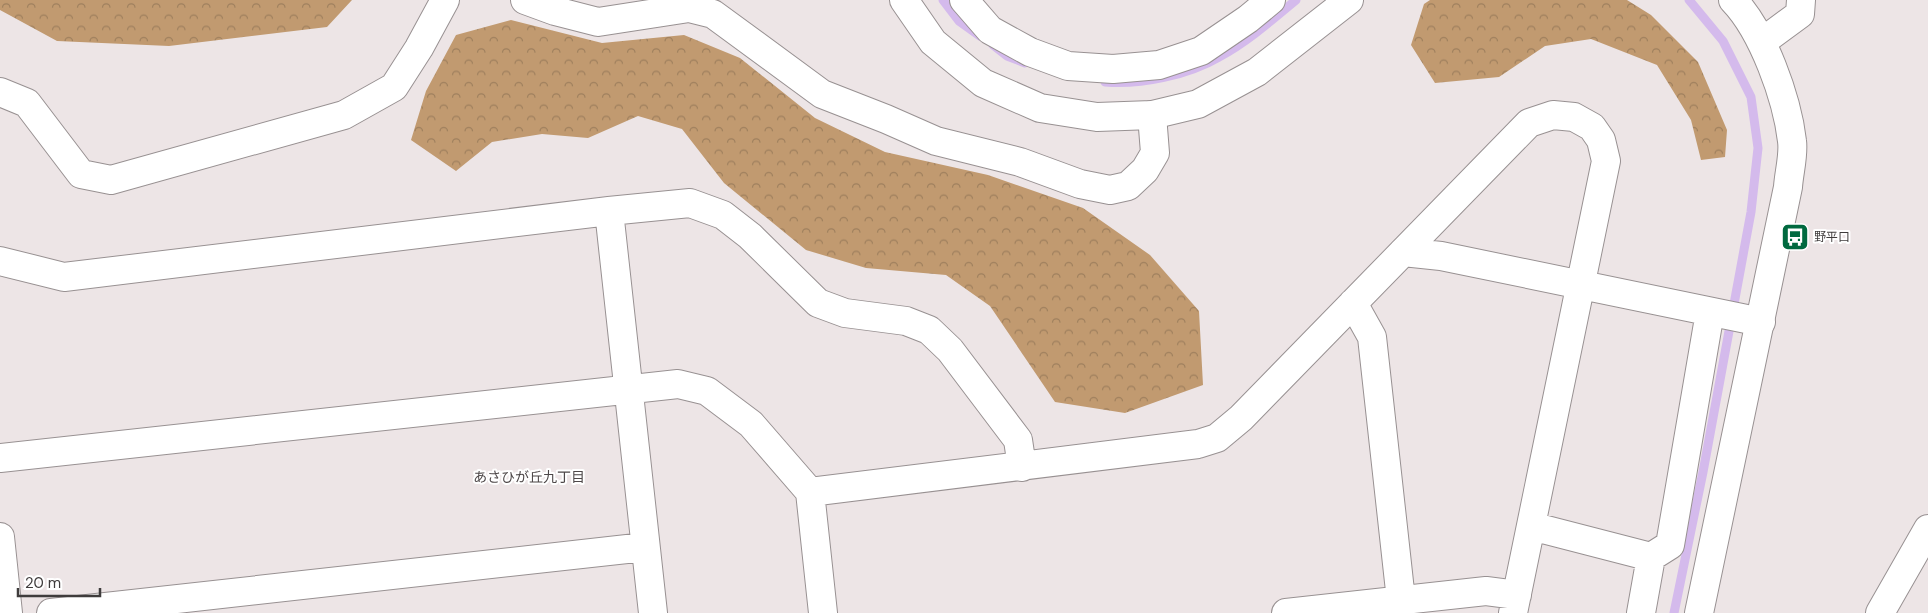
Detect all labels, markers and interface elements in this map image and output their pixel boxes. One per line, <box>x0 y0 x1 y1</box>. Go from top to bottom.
bus stop icon: 野平口 <box>1780 222 1810 252</box>
place label: 野平口 <box>1814 229 1850 245</box>
district label: あさひが丘九丁目 <box>473 468 585 486</box>
scale bar <box>18 566 100 598</box>
text: 20 m <box>25 573 61 593</box>

